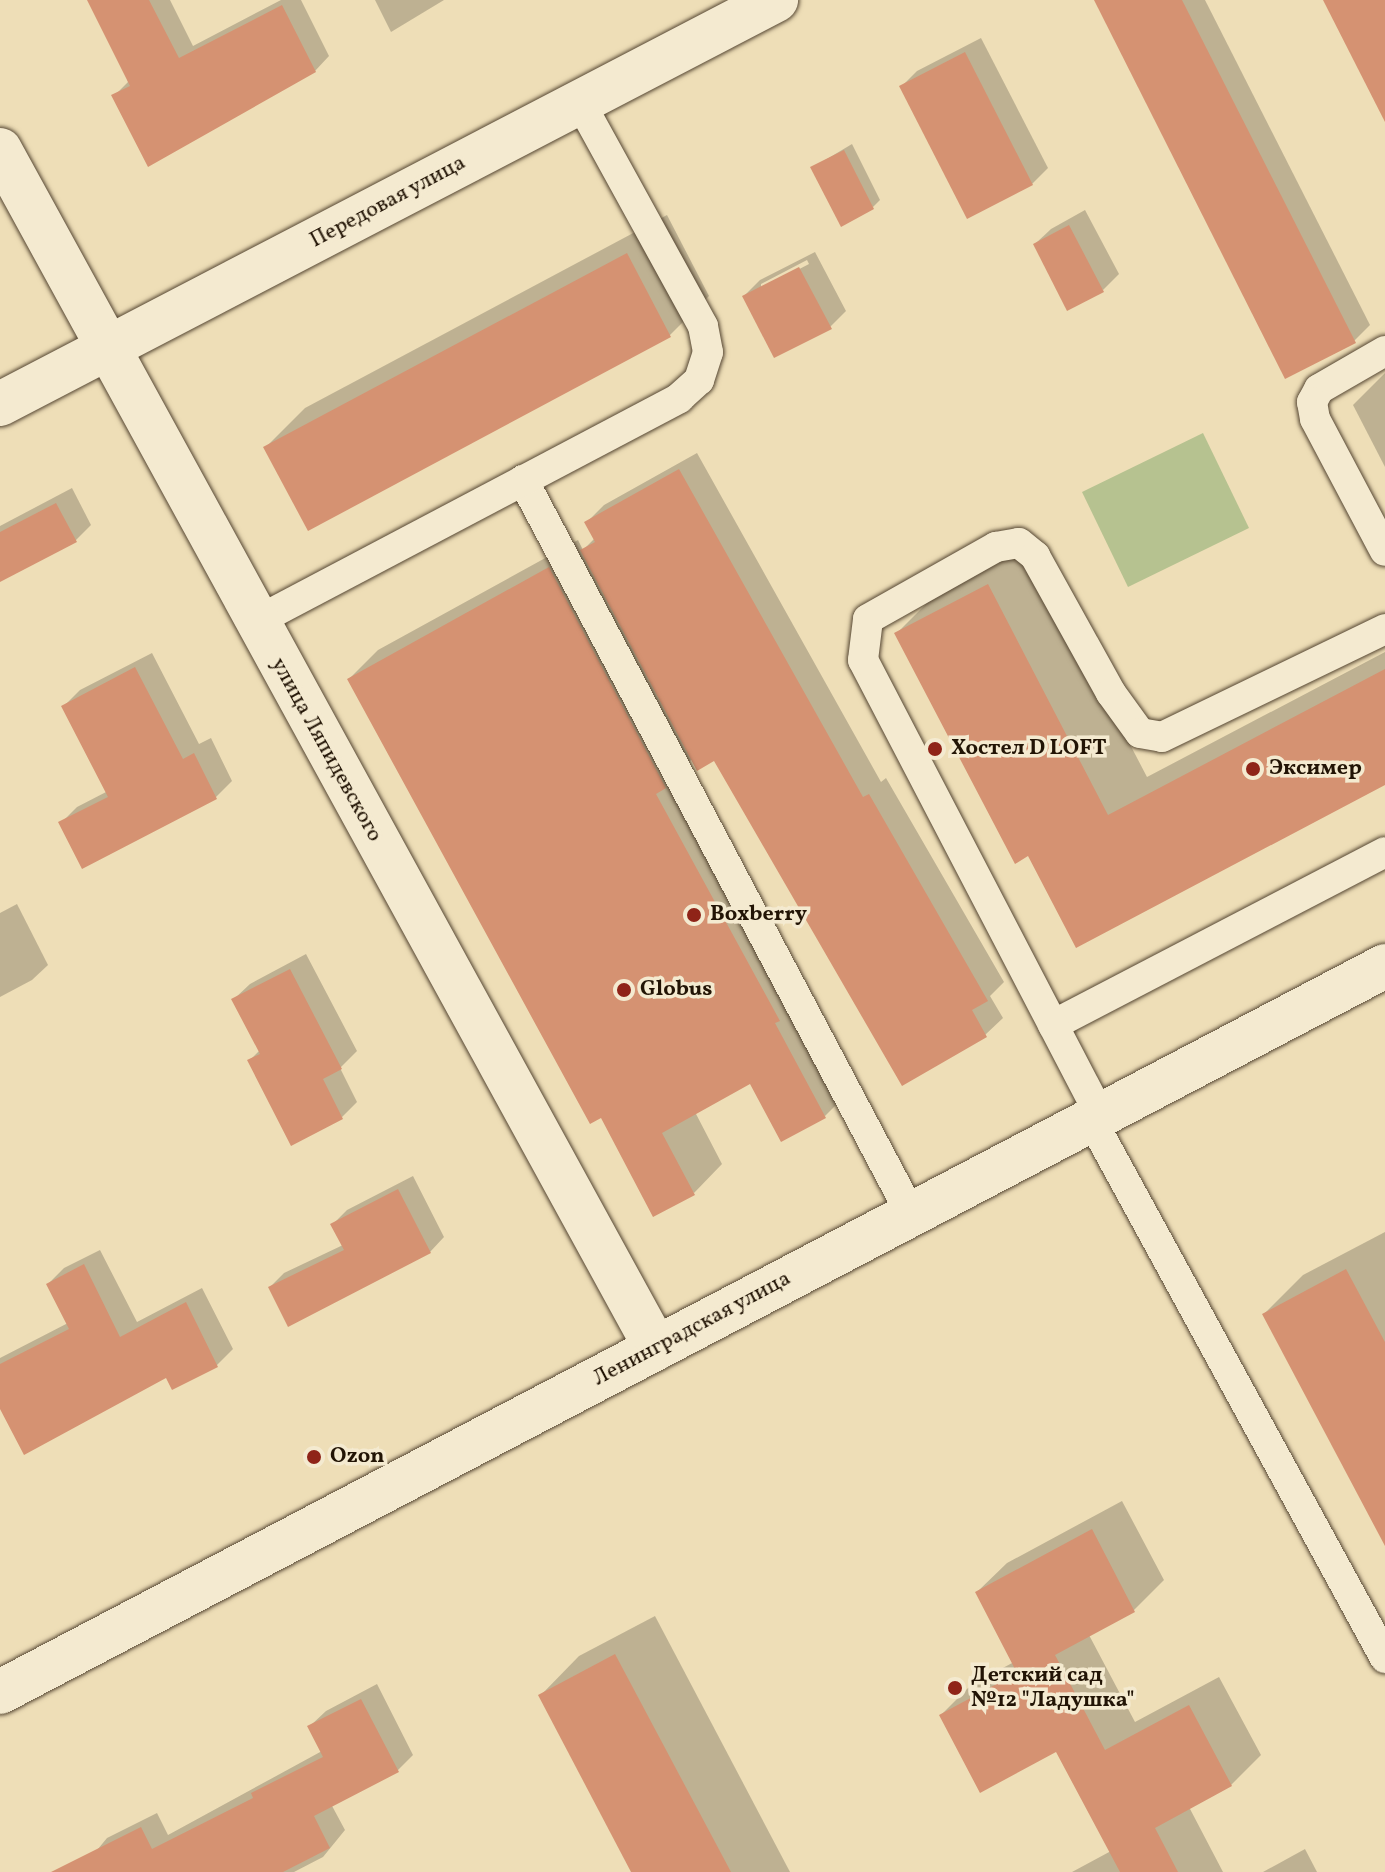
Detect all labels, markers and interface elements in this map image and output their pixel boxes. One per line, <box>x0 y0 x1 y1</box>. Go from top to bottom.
street label: Передовая улица <box>305 150 471 254</box>
street label: улица Ляпидевского <box>264 653 388 847</box>
place label: Хостел D LOFT <box>951 736 1107 762</box>
marker: Хостел D LOFT <box>926 740 944 758</box>
place label: Эксимер <box>1269 756 1362 782</box>
marker: Эксимер <box>1244 760 1262 778</box>
place label: Boxberry <box>710 902 807 928</box>
marker: Boxberry <box>685 906 703 924</box>
place label: Globus <box>640 977 712 1003</box>
marker: Globus <box>615 981 633 999</box>
street label: Ленинградская улица <box>588 1266 796 1392</box>
place label: Ozon <box>330 1444 385 1470</box>
marker: Ozon <box>305 1448 323 1466</box>
place label: Детский сад №12 "Ладушка" <box>971 1662 1135 1714</box>
marker: Детский сад №12 "Ладушка" <box>946 1679 964 1697</box>

